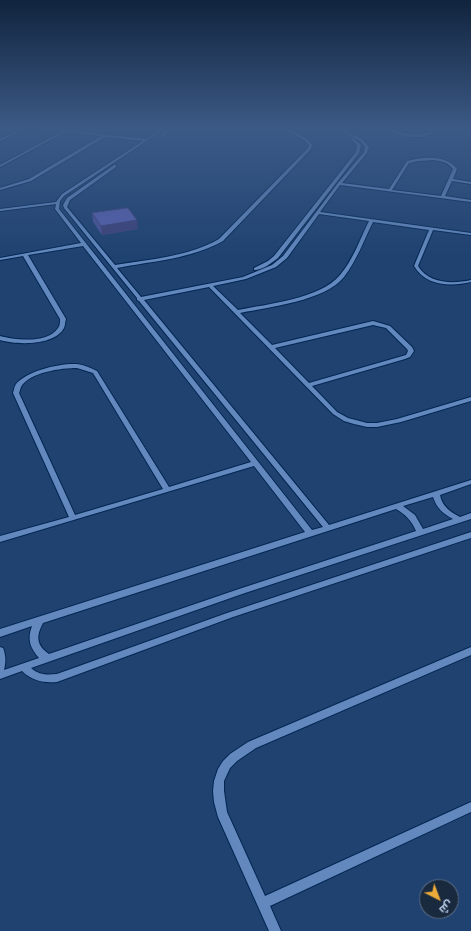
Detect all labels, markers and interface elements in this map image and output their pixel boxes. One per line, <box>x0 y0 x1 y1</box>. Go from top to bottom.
north arrow <box>419 879 459 919</box>
text: ش <box>437 898 456 917</box>

